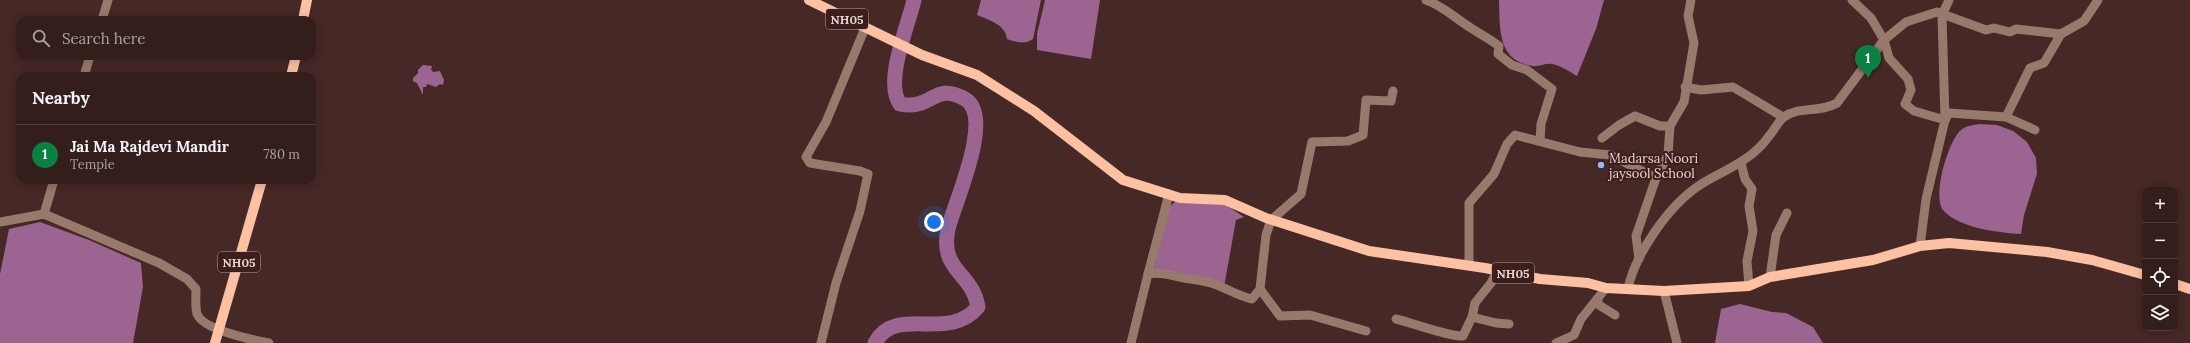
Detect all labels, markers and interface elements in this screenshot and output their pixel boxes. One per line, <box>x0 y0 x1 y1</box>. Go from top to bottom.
road number: NH05 <box>826 9 868 29</box>
search box <box>16 16 316 60</box>
icon: search <box>30 27 52 49</box>
text: Search here <box>62 29 145 48</box>
pin: 1 <box>1855 45 1881 78</box>
text: Nearby <box>32 87 90 109</box>
text: Jai Ma Rajdevi Mandir <box>70 137 229 156</box>
text: 1 <box>42 146 48 163</box>
text: 780 m <box>264 146 300 163</box>
place label: Madarsa Noori jaysool School <box>1607 150 1699 182</box>
text: Temple <box>70 156 115 173</box>
marker: Madarsa Noori jaysool School <box>1596 160 1606 170</box>
map controls <box>2142 187 2178 331</box>
button: + <box>2142 187 2178 223</box>
your location <box>924 212 944 232</box>
button: − <box>2142 223 2178 259</box>
road number: NH05 <box>218 252 260 272</box>
button: locate <box>2142 259 2178 295</box>
road number: NH05 <box>1492 263 1534 283</box>
button: layers <box>2142 295 2178 331</box>

